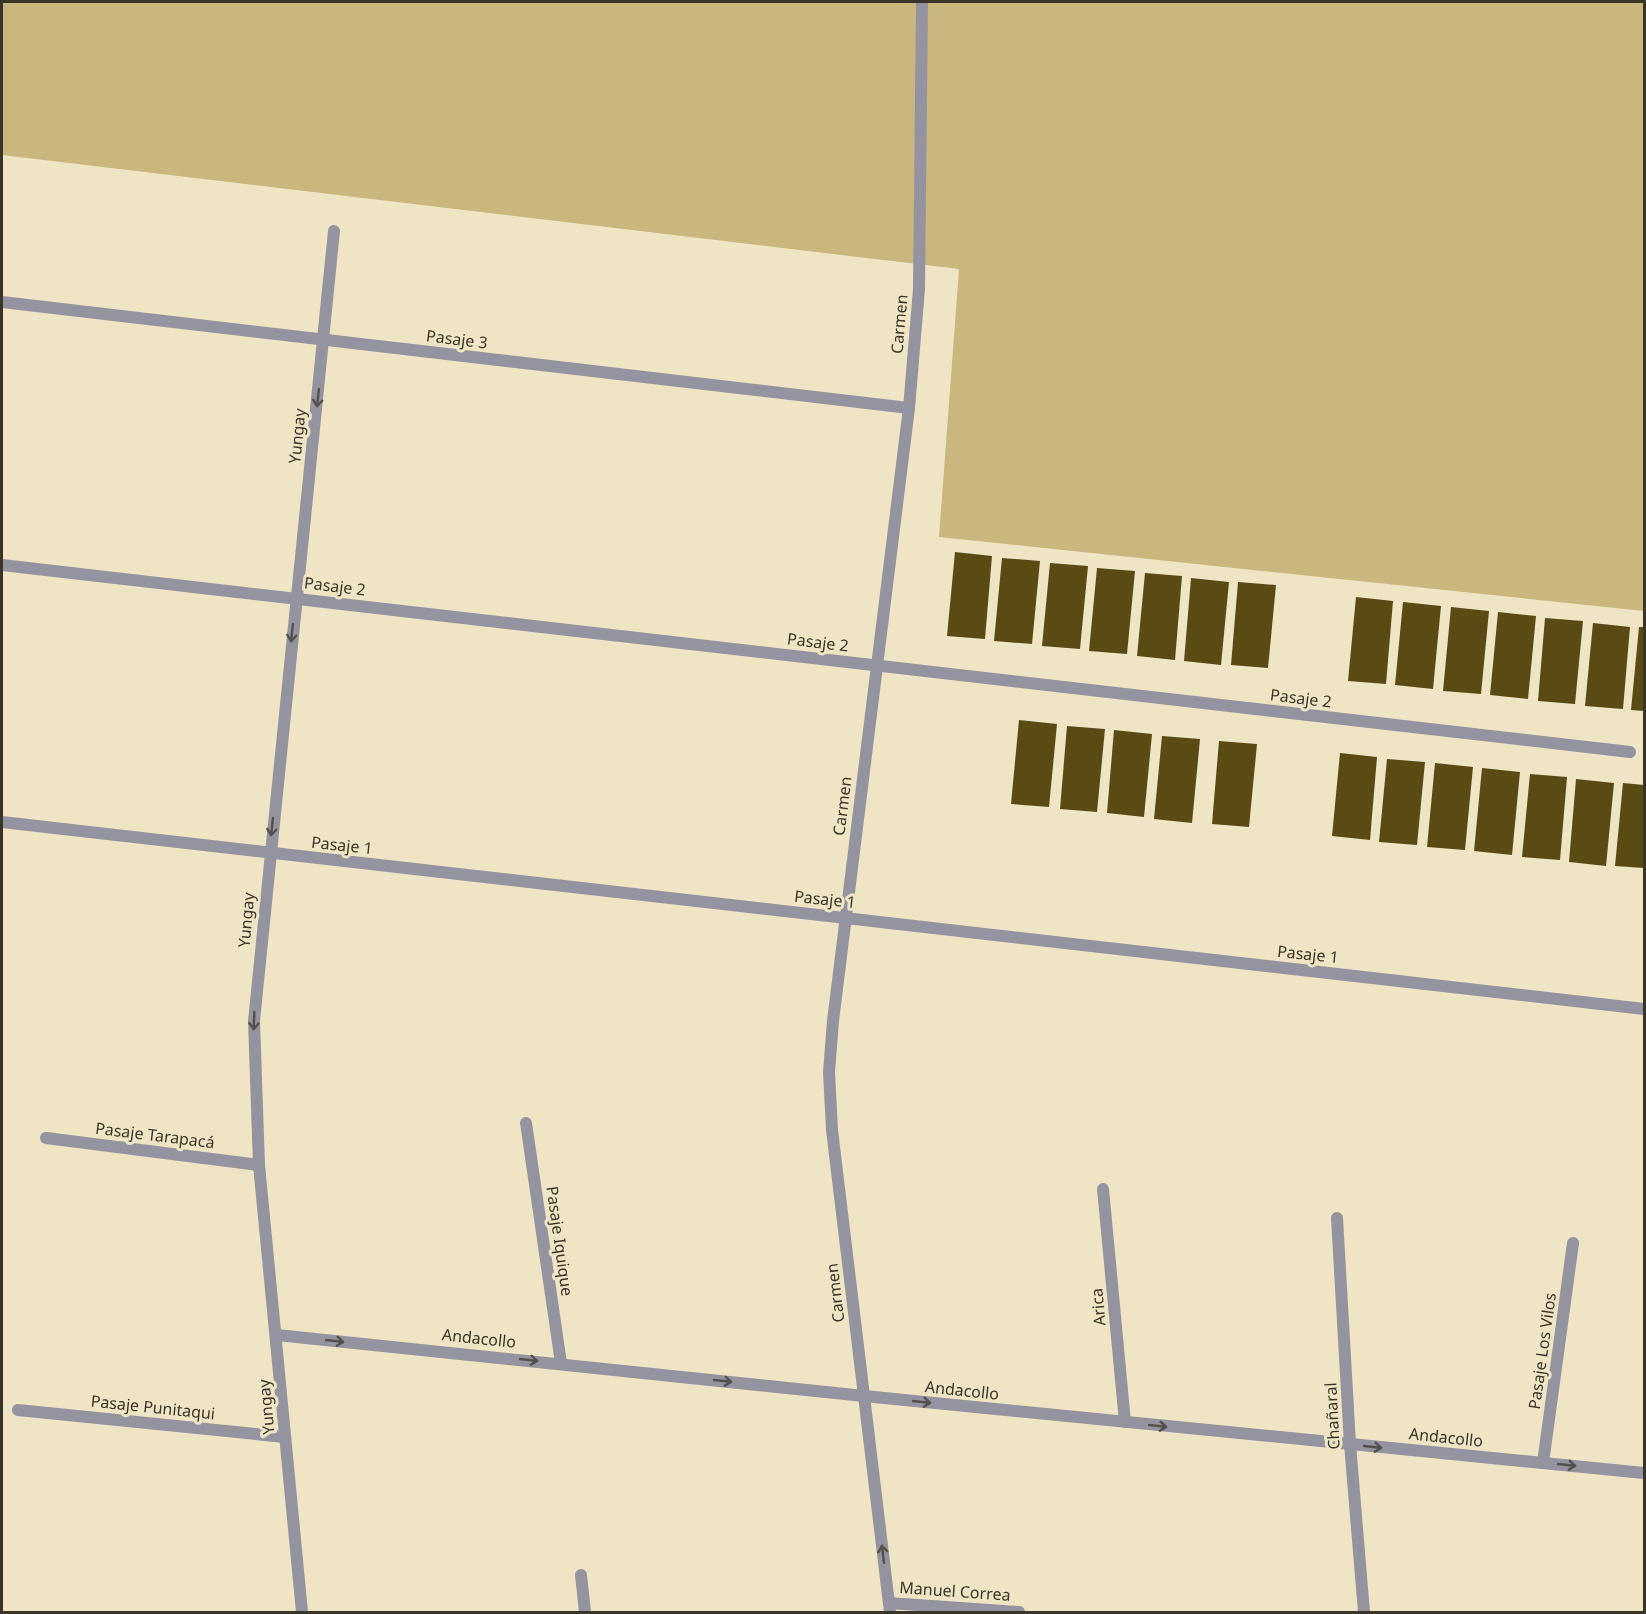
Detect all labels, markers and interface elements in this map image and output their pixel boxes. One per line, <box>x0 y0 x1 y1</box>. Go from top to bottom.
street label: Carmen <box>885 293 913 355</box>
street label: Pasaje 3 <box>425 324 489 354</box>
one-way arrow <box>312 387 323 407</box>
street label: Yungay <box>283 407 311 465</box>
street label: Pasaje 2 <box>303 571 367 601</box>
one-way arrow <box>286 623 297 643</box>
street label: Pasaje 2 <box>786 627 850 657</box>
street label: Pasaje 2 <box>1269 683 1333 713</box>
street label: Carmen <box>827 775 857 837</box>
one-way arrow <box>266 817 277 837</box>
street label: Pasaje 1 <box>310 831 374 859</box>
street label: Pasaje 1 <box>793 885 857 913</box>
street label: Yungay <box>233 891 259 949</box>
street label: Pasaje 1 <box>1276 940 1340 968</box>
one-way arrow <box>249 1011 260 1031</box>
street label: Pasaje Tarapacá <box>94 1117 216 1153</box>
street label: Pasaje Iquique <box>541 1185 579 1297</box>
street label: Carmen <box>820 1262 850 1324</box>
street label: Arica <box>1085 1287 1111 1327</box>
street label: Pasaje Los Vilos <box>1523 1291 1561 1411</box>
street label: Andacollo <box>441 1323 517 1353</box>
one-way arrow <box>325 1336 344 1347</box>
one-way arrow <box>519 1355 538 1366</box>
street label: Andacollo <box>924 1375 1000 1405</box>
one-way arrow <box>712 1376 732 1387</box>
street label: Yungay <box>253 1378 279 1436</box>
street label: Chañaral <box>1319 1382 1345 1450</box>
street label: Pasaje Punitaqui <box>90 1390 216 1424</box>
one-way arrow <box>911 1397 931 1408</box>
one-way arrow <box>1147 1421 1167 1432</box>
street label: Andacollo <box>1408 1422 1484 1452</box>
one-way arrow <box>1362 1442 1382 1453</box>
one-way arrow <box>1556 1460 1576 1471</box>
one-way arrow <box>877 1545 888 1565</box>
street label: Manuel Correa <box>899 1576 1011 1606</box>

